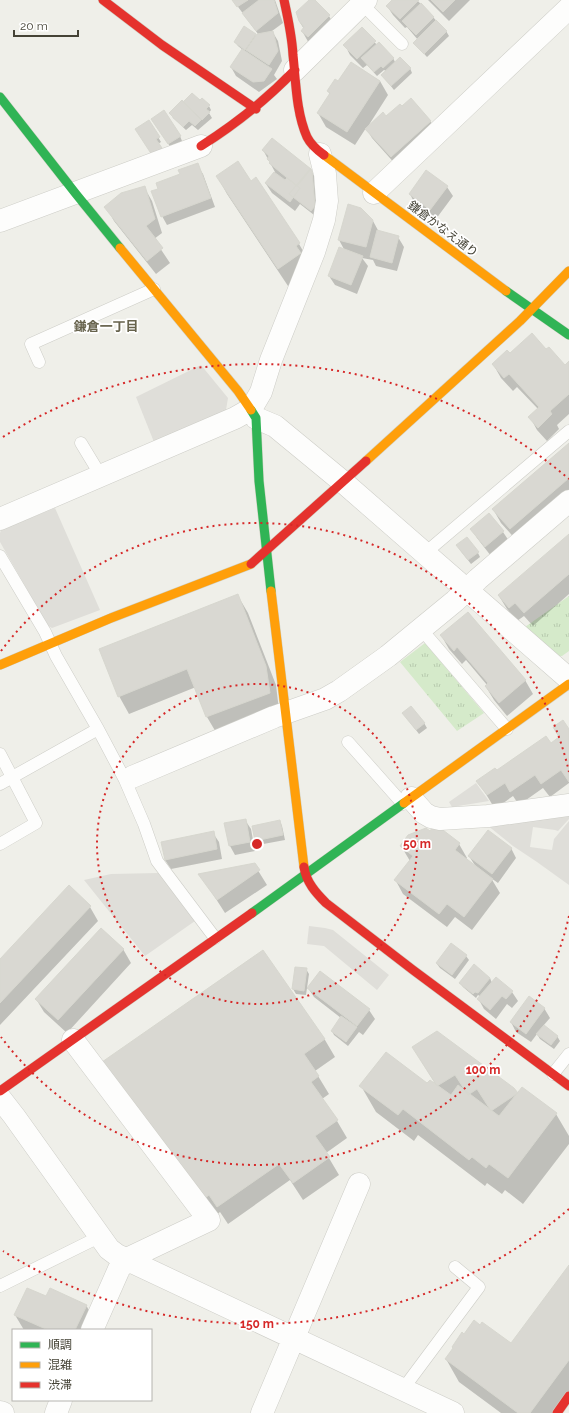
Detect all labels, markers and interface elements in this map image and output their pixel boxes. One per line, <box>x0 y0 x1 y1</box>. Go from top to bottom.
scale bar <box>14 12 78 38</box>
text: 20 m <box>20 19 48 33</box>
street label: 鎌倉かなえ通り <box>405 198 481 260</box>
district label: 鎌倉一丁目 <box>73 319 139 334</box>
centre of rings <box>250 837 264 851</box>
text: 50 m <box>403 837 431 851</box>
text: 100 m <box>466 1063 500 1077</box>
text: 150 m <box>240 1317 274 1331</box>
legend <box>12 1329 152 1401</box>
text: 順調 <box>48 1338 72 1352</box>
text: 混雑 <box>48 1358 72 1372</box>
text: 渋滞 <box>48 1378 72 1392</box>

